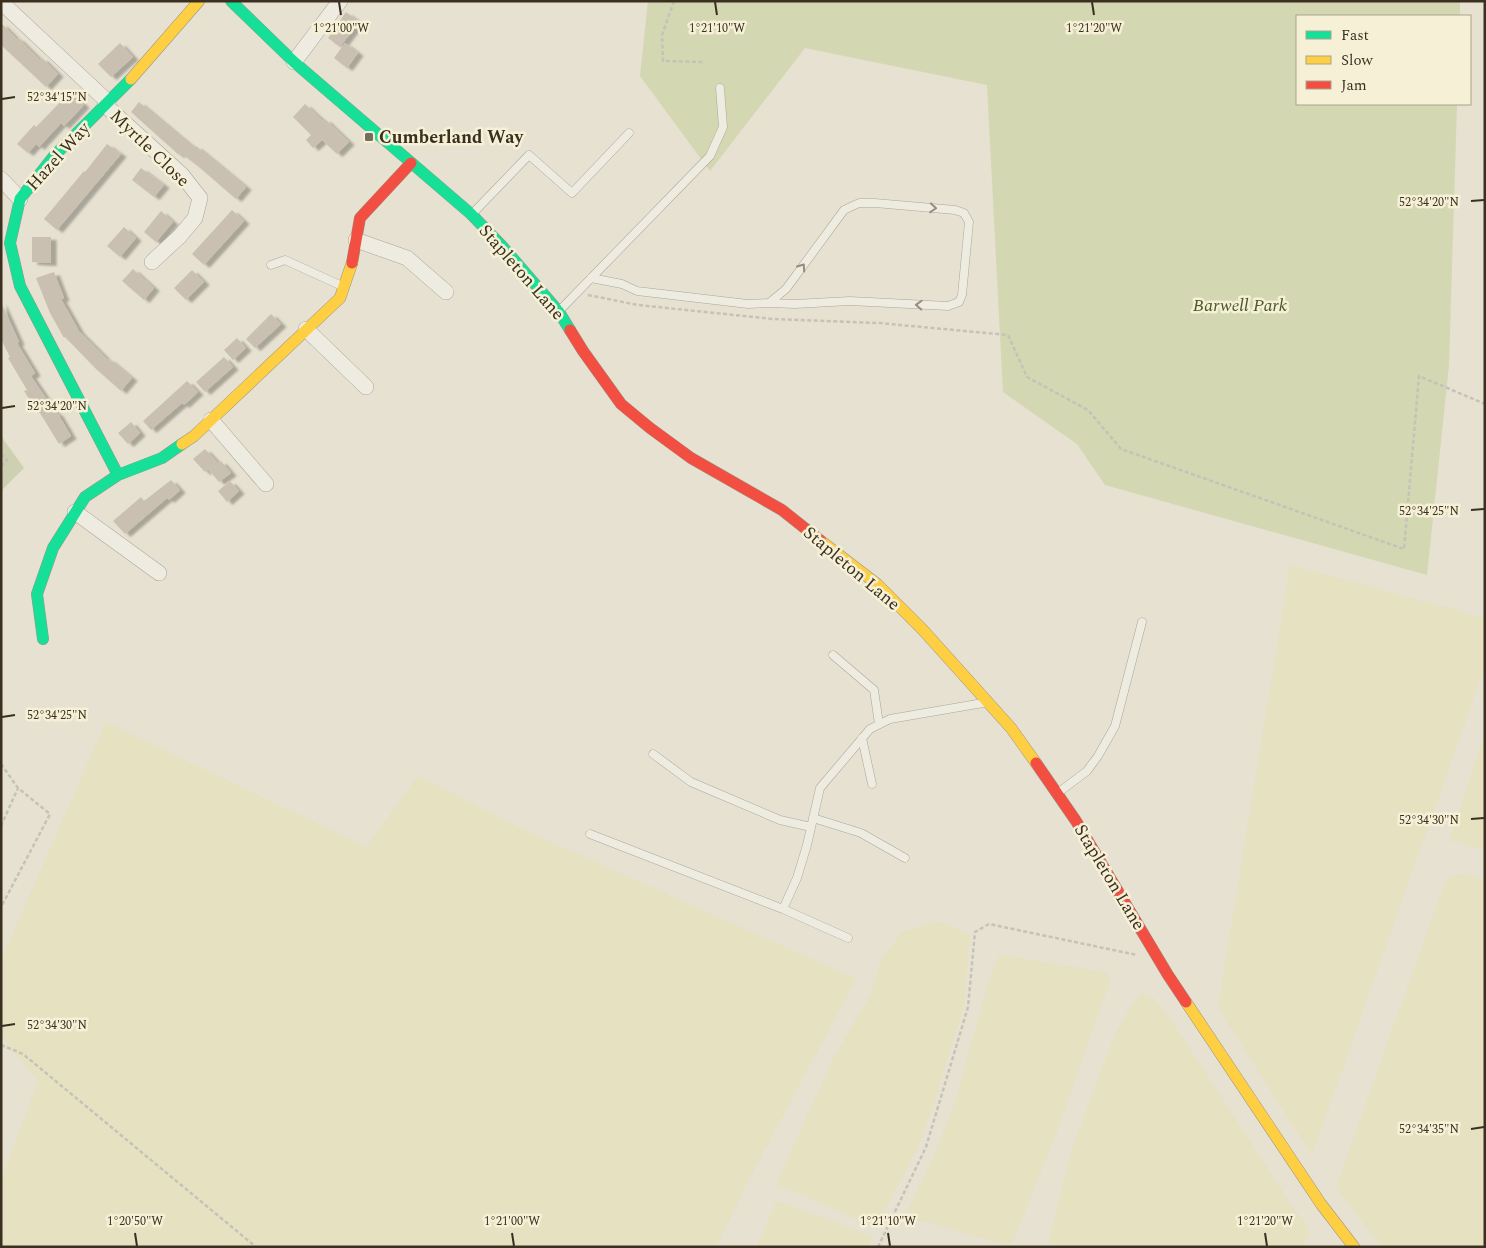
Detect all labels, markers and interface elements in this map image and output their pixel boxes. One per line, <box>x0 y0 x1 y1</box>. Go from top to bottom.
legend <box>1296 15 1471 105</box>
text: 1°21'00"W <box>313 19 369 38</box>
text: 1°21'10"W <box>689 19 745 38</box>
text: 1°21'20"W <box>1066 19 1122 38</box>
text: Fast <box>1341 24 1369 47</box>
text: Slow <box>1341 49 1373 72</box>
text: Jam <box>1341 74 1367 97</box>
text: 52°34'15"N <box>27 88 87 107</box>
street label: Myrtle Close <box>103 103 196 194</box>
street label: Hazel Way <box>20 115 98 197</box>
place label: Cumberland Way <box>379 124 524 151</box>
marker: Cumberland Way <box>363 131 375 143</box>
text: 52°34'20"N <box>1399 193 1459 212</box>
one-way arrow <box>930 202 938 213</box>
street label: Stapleton Lane <box>472 218 571 326</box>
one-way arrow <box>796 263 805 273</box>
park label: Barwell Park <box>1193 292 1288 319</box>
one-way arrow <box>914 299 922 310</box>
text: 52°34'20"N <box>27 397 87 416</box>
text: 52°34'25"N <box>1399 502 1459 521</box>
street label: Stapleton Lane <box>797 520 906 617</box>
text: 52°34'25"N <box>27 706 87 725</box>
text: 52°34'30"N <box>1399 811 1459 830</box>
street label: Stapleton Lane <box>1067 819 1152 935</box>
text: 52°34'30"N <box>27 1016 87 1035</box>
text: 52°34'35"N <box>1399 1120 1459 1139</box>
text: 1°20'50"W <box>107 1212 163 1231</box>
text: 1°21'00"W <box>484 1212 540 1231</box>
text: 1°21'10"W <box>860 1212 916 1231</box>
text: 1°21'20"W <box>1237 1212 1293 1231</box>

